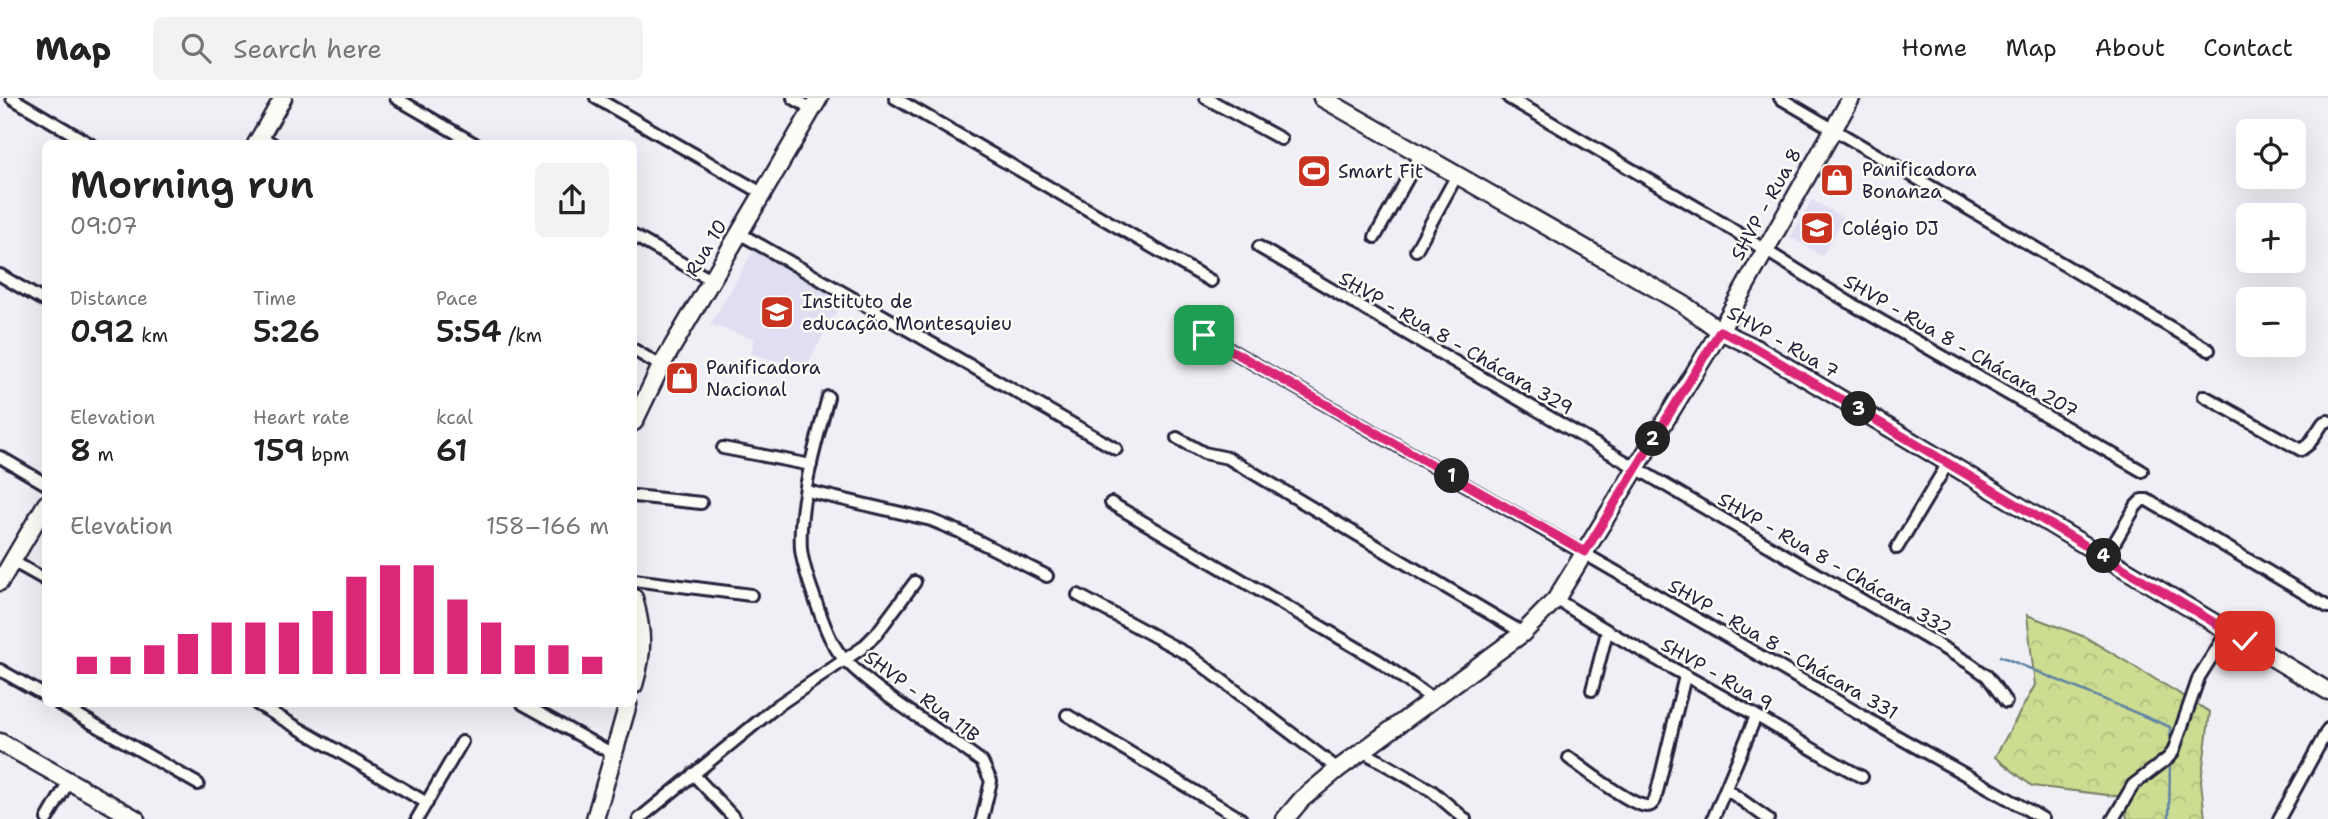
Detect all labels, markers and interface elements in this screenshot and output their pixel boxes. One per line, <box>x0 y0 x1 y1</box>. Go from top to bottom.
search box <box>153 17 643 80</box>
text: Map <box>35 26 111 71</box>
icon: search <box>177 29 215 67</box>
text: Search here <box>233 31 382 66</box>
text: Home <box>1901 32 1967 64</box>
text: Map <box>2005 32 2057 64</box>
text: About <box>2095 32 2165 64</box>
text: Contact <box>2203 32 2293 64</box>
map controls <box>2236 119 2306 357</box>
button: locate <box>2236 119 2306 189</box>
street label: SHVP - Rua 8 <box>1725 143 1807 265</box>
sports icon: Smart Fit <box>1295 152 1333 190</box>
place label: Panificadora Bonanza <box>1862 157 1977 204</box>
text: Morning run <box>70 159 314 210</box>
place label: Smart Fit <box>1338 159 1423 184</box>
shop icon: Panificadora Bonanza <box>1818 161 1856 199</box>
button: share <box>535 163 609 237</box>
button: + <box>2236 203 2306 273</box>
school or university icon: Colégio DJ <box>1798 209 1836 247</box>
text: 09:07 <box>70 211 138 241</box>
street label: Rua 10 <box>679 215 733 281</box>
place label: Colégio DJ <box>1842 216 1939 241</box>
street label: SHVP - Rua 8 - Chácara 329 <box>1334 266 1578 420</box>
street label: SHVP - Rua 8 - Chácara 207 <box>1839 268 2083 424</box>
text: Distance <box>70 286 148 311</box>
text: Time <box>253 286 297 311</box>
text: Pace <box>436 286 478 311</box>
button: − <box>2236 287 2306 357</box>
place label: Instituto de educação Montesquieu <box>802 289 1012 336</box>
school or university icon: Instituto de educação Montesquieu <box>758 293 796 331</box>
street label: SHVP - Rua 7 <box>1723 300 1843 384</box>
pin <box>1174 305 1234 365</box>
text: 0.92 <box>70 311 135 352</box>
text: 5:26 <box>253 311 320 352</box>
text: 5:54 <box>436 311 502 352</box>
icon: arrive <box>1185 316 1223 354</box>
text: km <box>135 323 168 348</box>
text: /km <box>502 323 542 348</box>
place label: Panificadora Nacional <box>706 355 821 402</box>
shop icon: Panificadora Nacional <box>663 359 701 397</box>
pin: 3 <box>1842 392 1876 426</box>
text: 3 <box>1852 396 1865 421</box>
text: Elevation <box>70 405 155 430</box>
text: Heart rate <box>253 405 350 430</box>
text: kcal <box>436 405 473 430</box>
pin: 2 <box>1636 422 1670 456</box>
text: 2 <box>1646 426 1659 451</box>
text: 8 <box>70 430 91 471</box>
text: 159 <box>253 430 305 471</box>
text: 61 <box>436 430 468 471</box>
text: m <box>91 442 114 467</box>
text: bpm <box>305 442 349 467</box>
pin: 1 <box>1434 458 1470 494</box>
text: 1 <box>1447 463 1456 488</box>
street label: SHVP - Rua 8 - Chácara 332 <box>1714 487 1956 641</box>
text: Elevation <box>70 511 173 541</box>
text: 158–166 m <box>486 511 609 541</box>
pin: 4 <box>2086 538 2122 574</box>
text: 4 <box>2097 543 2110 568</box>
street label: SHVP - Rua 8 - Chácara 331 <box>1664 573 1902 725</box>
pin <box>2215 611 2275 671</box>
icon: check <box>2226 622 2264 660</box>
street label: SHVP - Rua 9 <box>1657 632 1777 716</box>
street label: SHVP - Rua 11B <box>859 644 985 748</box>

